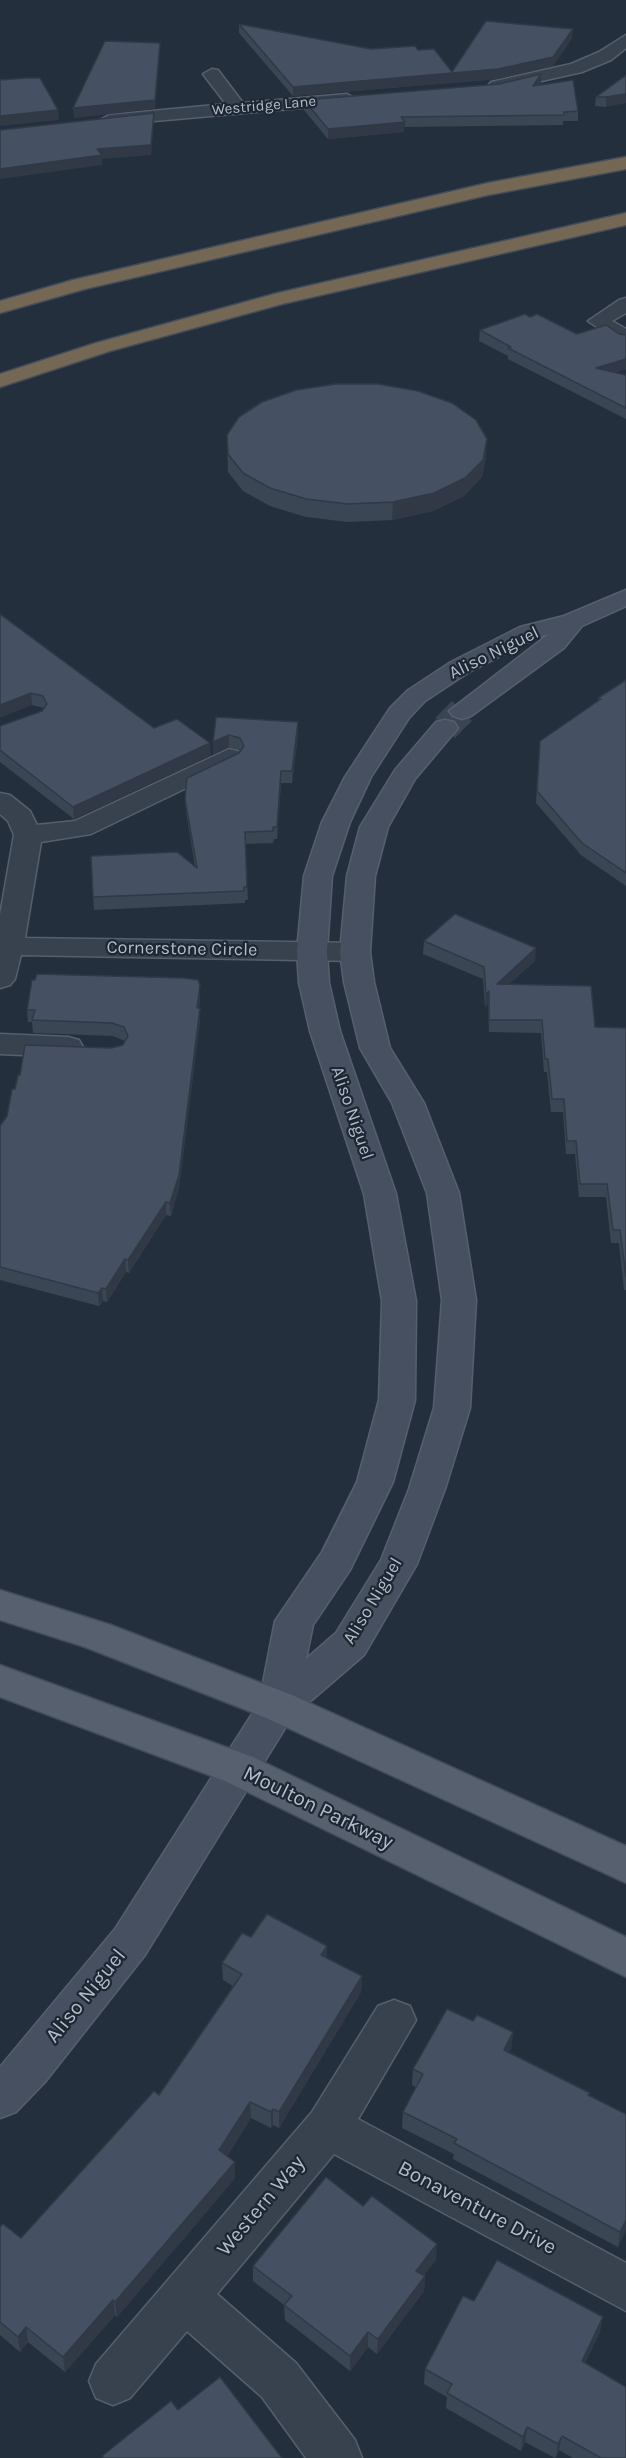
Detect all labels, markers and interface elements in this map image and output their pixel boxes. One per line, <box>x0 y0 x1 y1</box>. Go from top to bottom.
street label: Westridge Lane <box>211 92 317 120</box>
street label: Aliso Niguel <box>446 622 542 684</box>
street label: Cornerstone Circle <box>106 937 258 961</box>
street label: Aliso Niguel <box>326 1063 378 1163</box>
street label: Aliso Niguel <box>339 1554 407 1648</box>
street label: Moulton Parkway <box>239 1761 397 1855</box>
street label: Aliso Niguel <box>40 1944 132 2048</box>
street label: Western Way <box>212 2151 310 2261</box>
street label: Bonaventure Drive <box>393 2156 561 2260</box>

